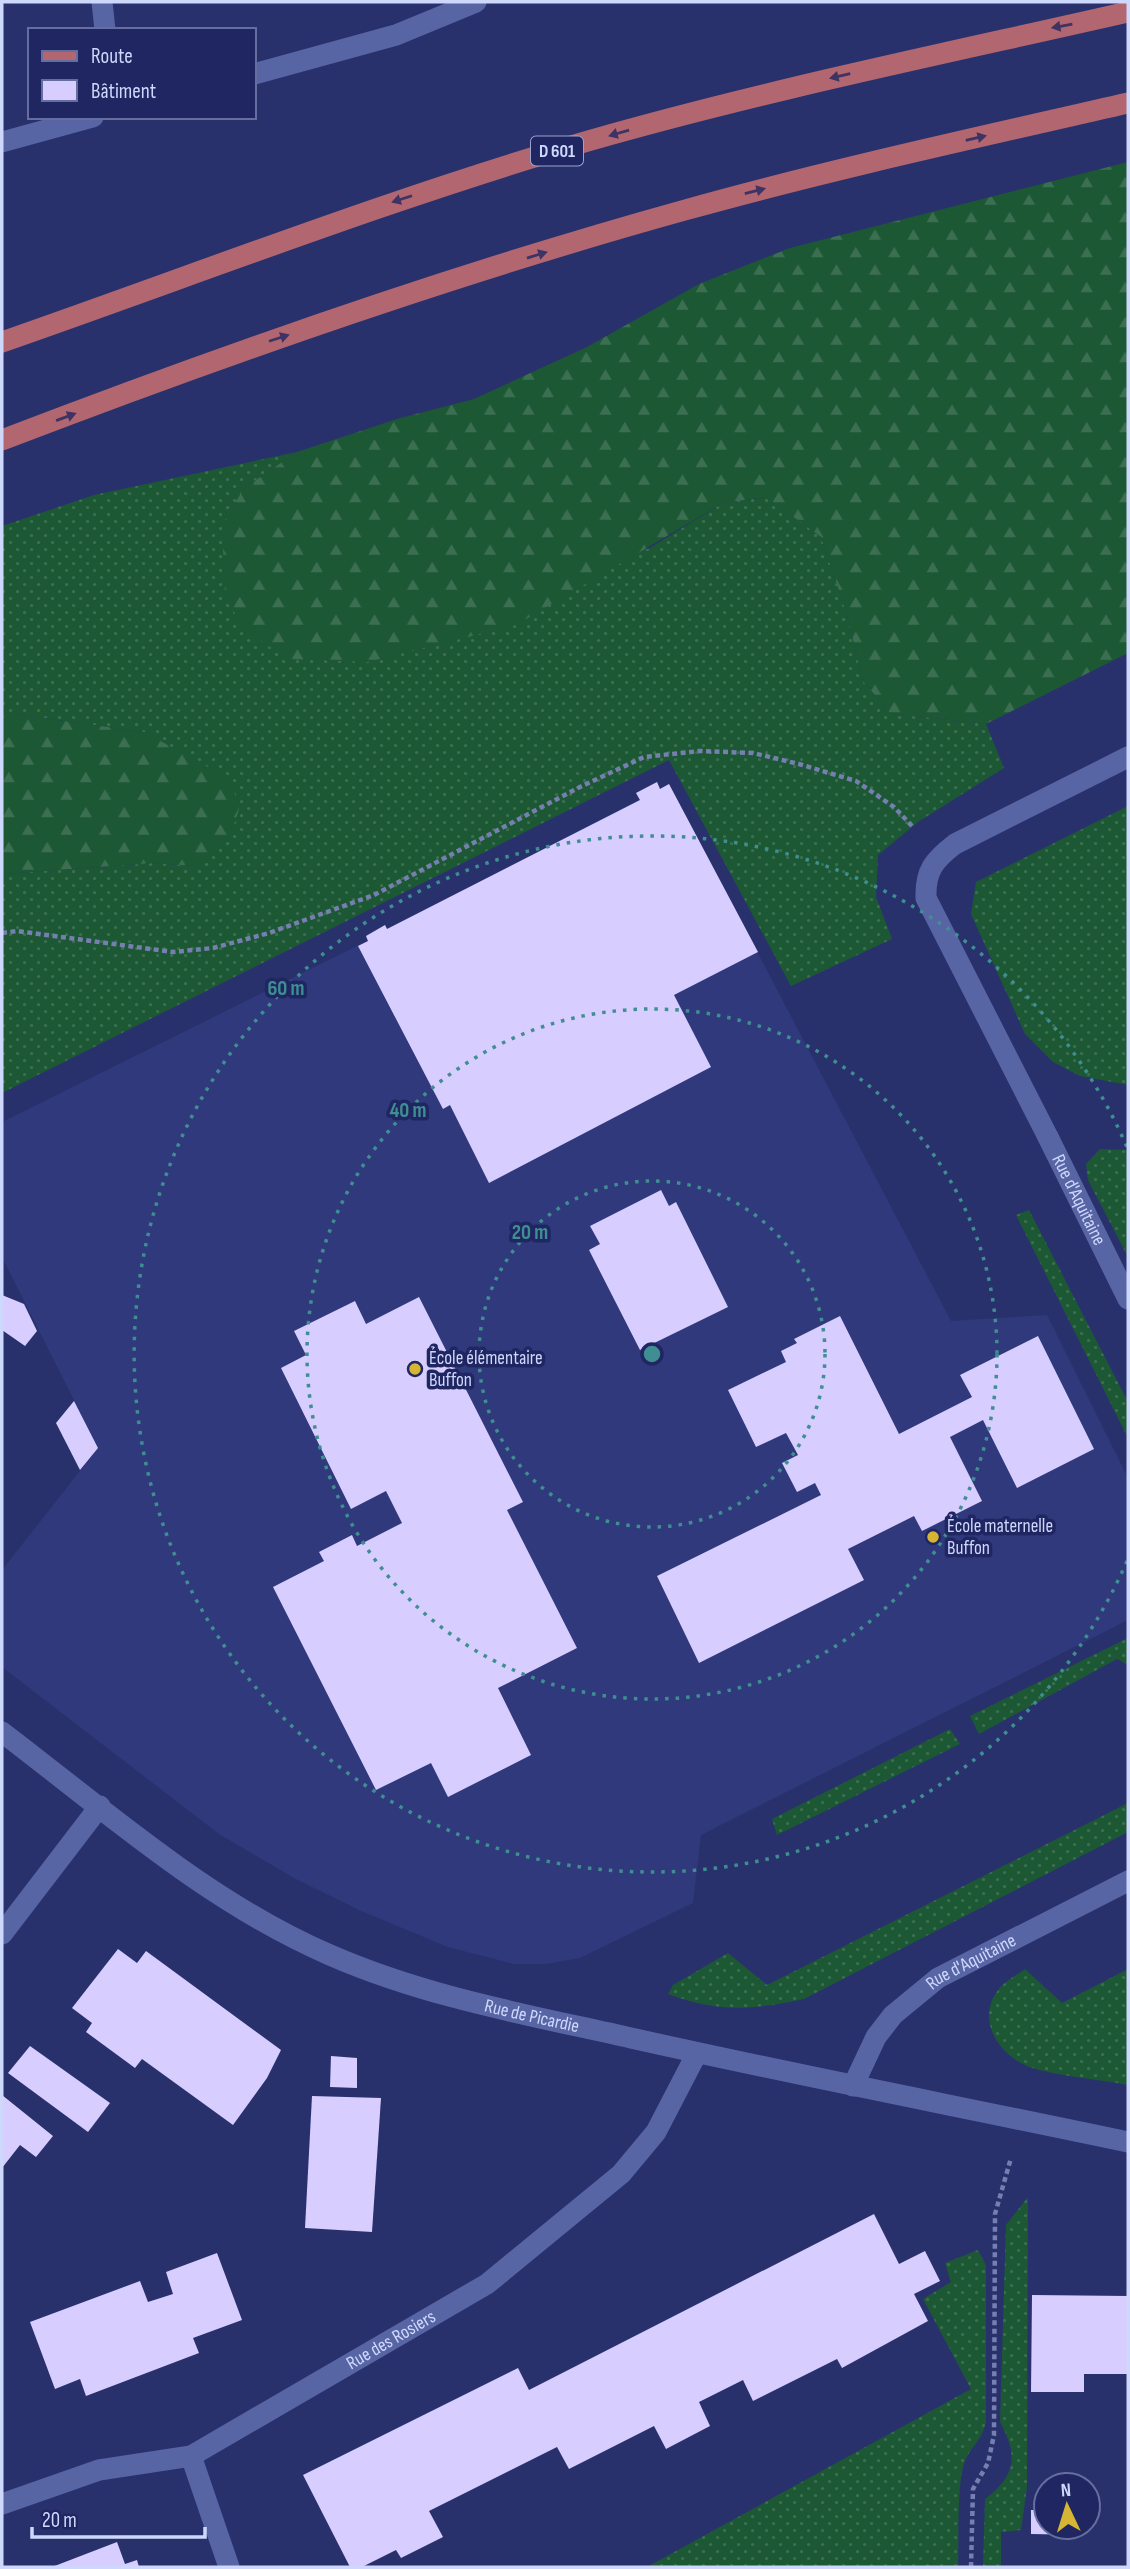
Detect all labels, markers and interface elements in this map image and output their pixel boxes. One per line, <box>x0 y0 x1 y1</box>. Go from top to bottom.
one-way arrow <box>1050 21 1072 32</box>
legend <box>28 28 256 119</box>
text: Route <box>91 44 133 69</box>
one-way arrow <box>829 71 851 82</box>
text: Bâtiment <box>91 79 156 104</box>
one-way arrow <box>609 128 630 138</box>
one-way arrow <box>965 132 987 143</box>
road number: D 601 <box>531 136 583 166</box>
one-way arrow <box>744 185 766 196</box>
one-way arrow <box>391 195 412 205</box>
one-way arrow <box>526 249 547 259</box>
one-way arrow <box>269 332 290 343</box>
one-way arrow <box>55 411 76 422</box>
text: 60 m <box>267 976 305 1001</box>
text: 40 m <box>390 1098 426 1123</box>
street label: Rue d'Aquitaine <box>1047 1151 1111 1249</box>
text: 20 m <box>512 1220 548 1245</box>
centre of rings <box>640 1342 664 1366</box>
place label: École élémentaire Buffon <box>429 1347 543 1392</box>
marker: École élémentaire Buffon <box>407 1361 423 1377</box>
place label: École maternelle Buffon <box>947 1515 1053 1560</box>
marker: École maternelle Buffon <box>925 1529 941 1545</box>
street label: Rue d'Aquitaine <box>921 1929 1020 1995</box>
street label: Rue de Picardie <box>482 1994 581 2038</box>
street label: Rue des Rosiers <box>342 2305 440 2375</box>
north arrow <box>1032 2471 1102 2541</box>
text: N <box>1060 2479 1072 2502</box>
scale bar <box>32 2496 205 2540</box>
text: 20 m <box>42 2508 77 2533</box>

